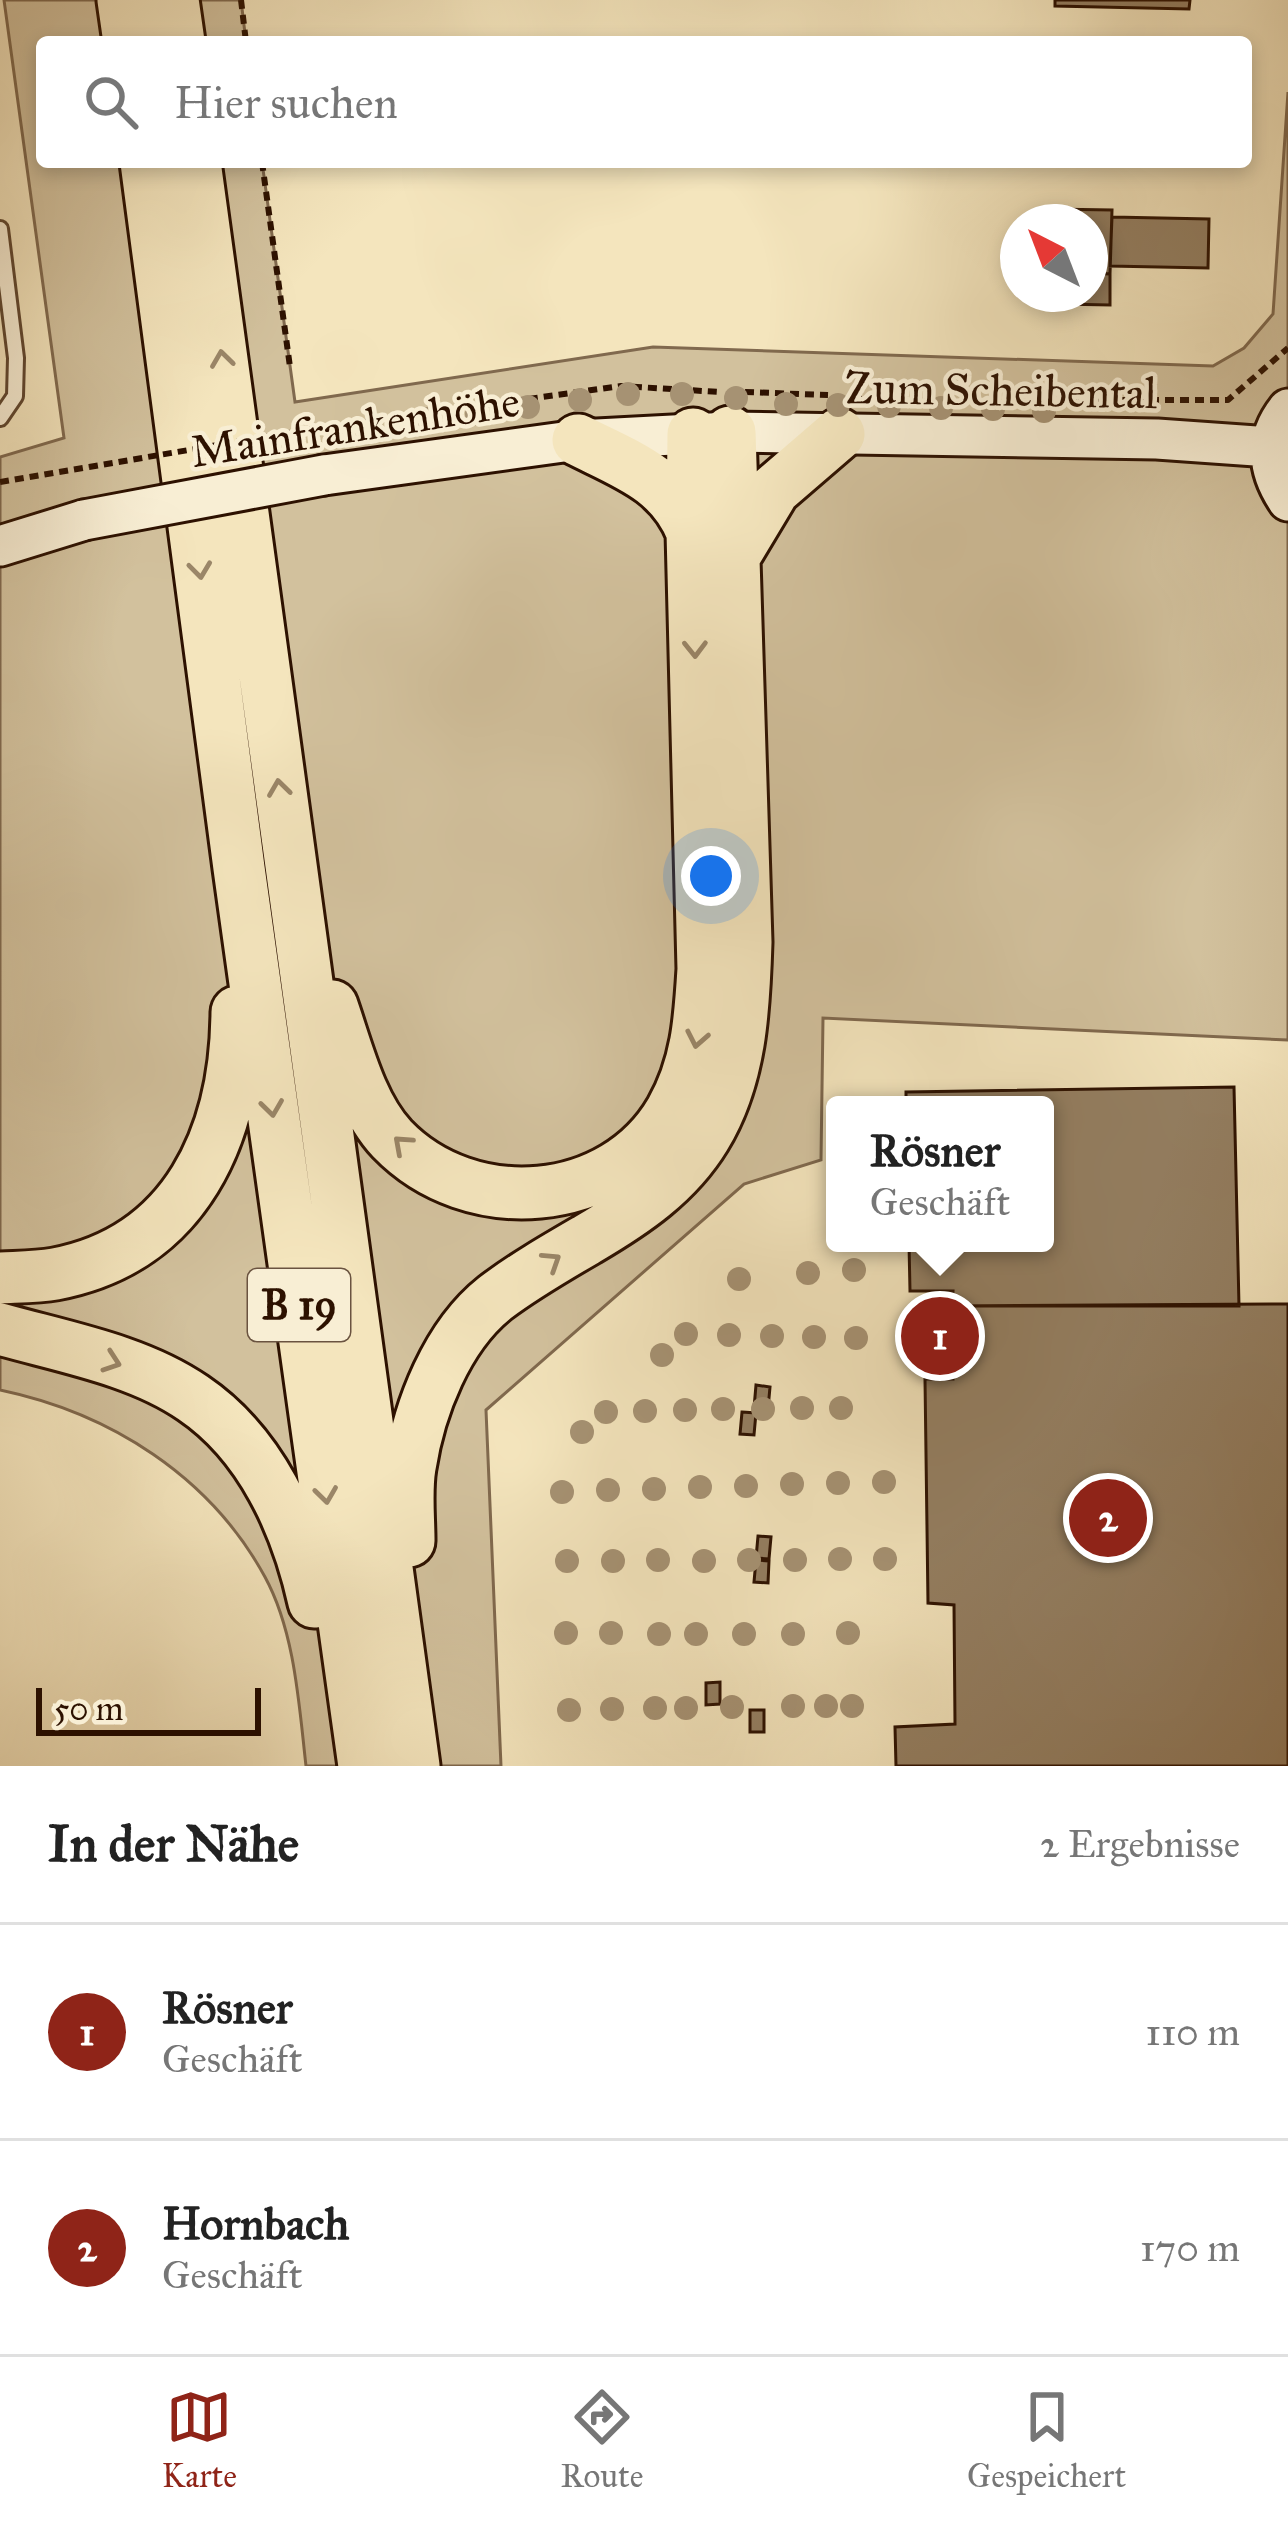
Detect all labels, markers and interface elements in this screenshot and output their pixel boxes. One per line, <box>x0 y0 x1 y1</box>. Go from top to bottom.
search box <box>36 36 1252 168</box>
icon: search <box>78 69 144 135</box>
text: Hier suchen <box>174 75 398 130</box>
north arrow <box>1000 204 1108 312</box>
one-way arrow <box>210 350 236 369</box>
street label: Zum Scheibental <box>845 360 1158 420</box>
street label: Mainfrankenhöhe <box>187 373 523 479</box>
one-way arrow <box>186 560 212 579</box>
one-way arrow <box>681 640 707 659</box>
one-way arrow <box>267 778 293 797</box>
your location <box>681 846 741 906</box>
one-way arrow <box>685 1028 710 1048</box>
popup <box>826 1096 1054 1252</box>
one-way arrow <box>258 1099 284 1118</box>
text: Rösner <box>870 1123 1000 1178</box>
one-way arrow <box>394 1137 415 1158</box>
text: Geschäft <box>870 1178 1010 1226</box>
one-way arrow <box>538 1254 560 1276</box>
road number: B 19 <box>248 1269 350 1341</box>
pin: 1 <box>901 1291 979 1381</box>
one-way arrow <box>101 1348 122 1372</box>
pin: 2 <box>1069 1473 1147 1563</box>
one-way arrow <box>312 1485 338 1504</box>
scale bar <box>36 1682 261 1735</box>
text: 50 m <box>54 1689 123 1729</box>
text: In der Nähe <box>48 1813 299 1875</box>
text: 2 Ergebnisse <box>1040 1820 1240 1868</box>
text: Rösner <box>162 1980 293 2035</box>
text: 1 <box>79 2008 95 2056</box>
text: 110 m <box>1145 2008 1240 2056</box>
text: Geschäft <box>162 2035 303 2083</box>
text: Hornbach <box>162 2196 349 2251</box>
text: 2 <box>77 2224 97 2272</box>
text: 170 m <box>1140 2224 1240 2272</box>
text: Geschäft <box>162 2251 303 2299</box>
tab: Karte <box>162 2384 237 2496</box>
tab: Route <box>561 2384 643 2496</box>
tab: Gespeichert <box>967 2384 1126 2496</box>

